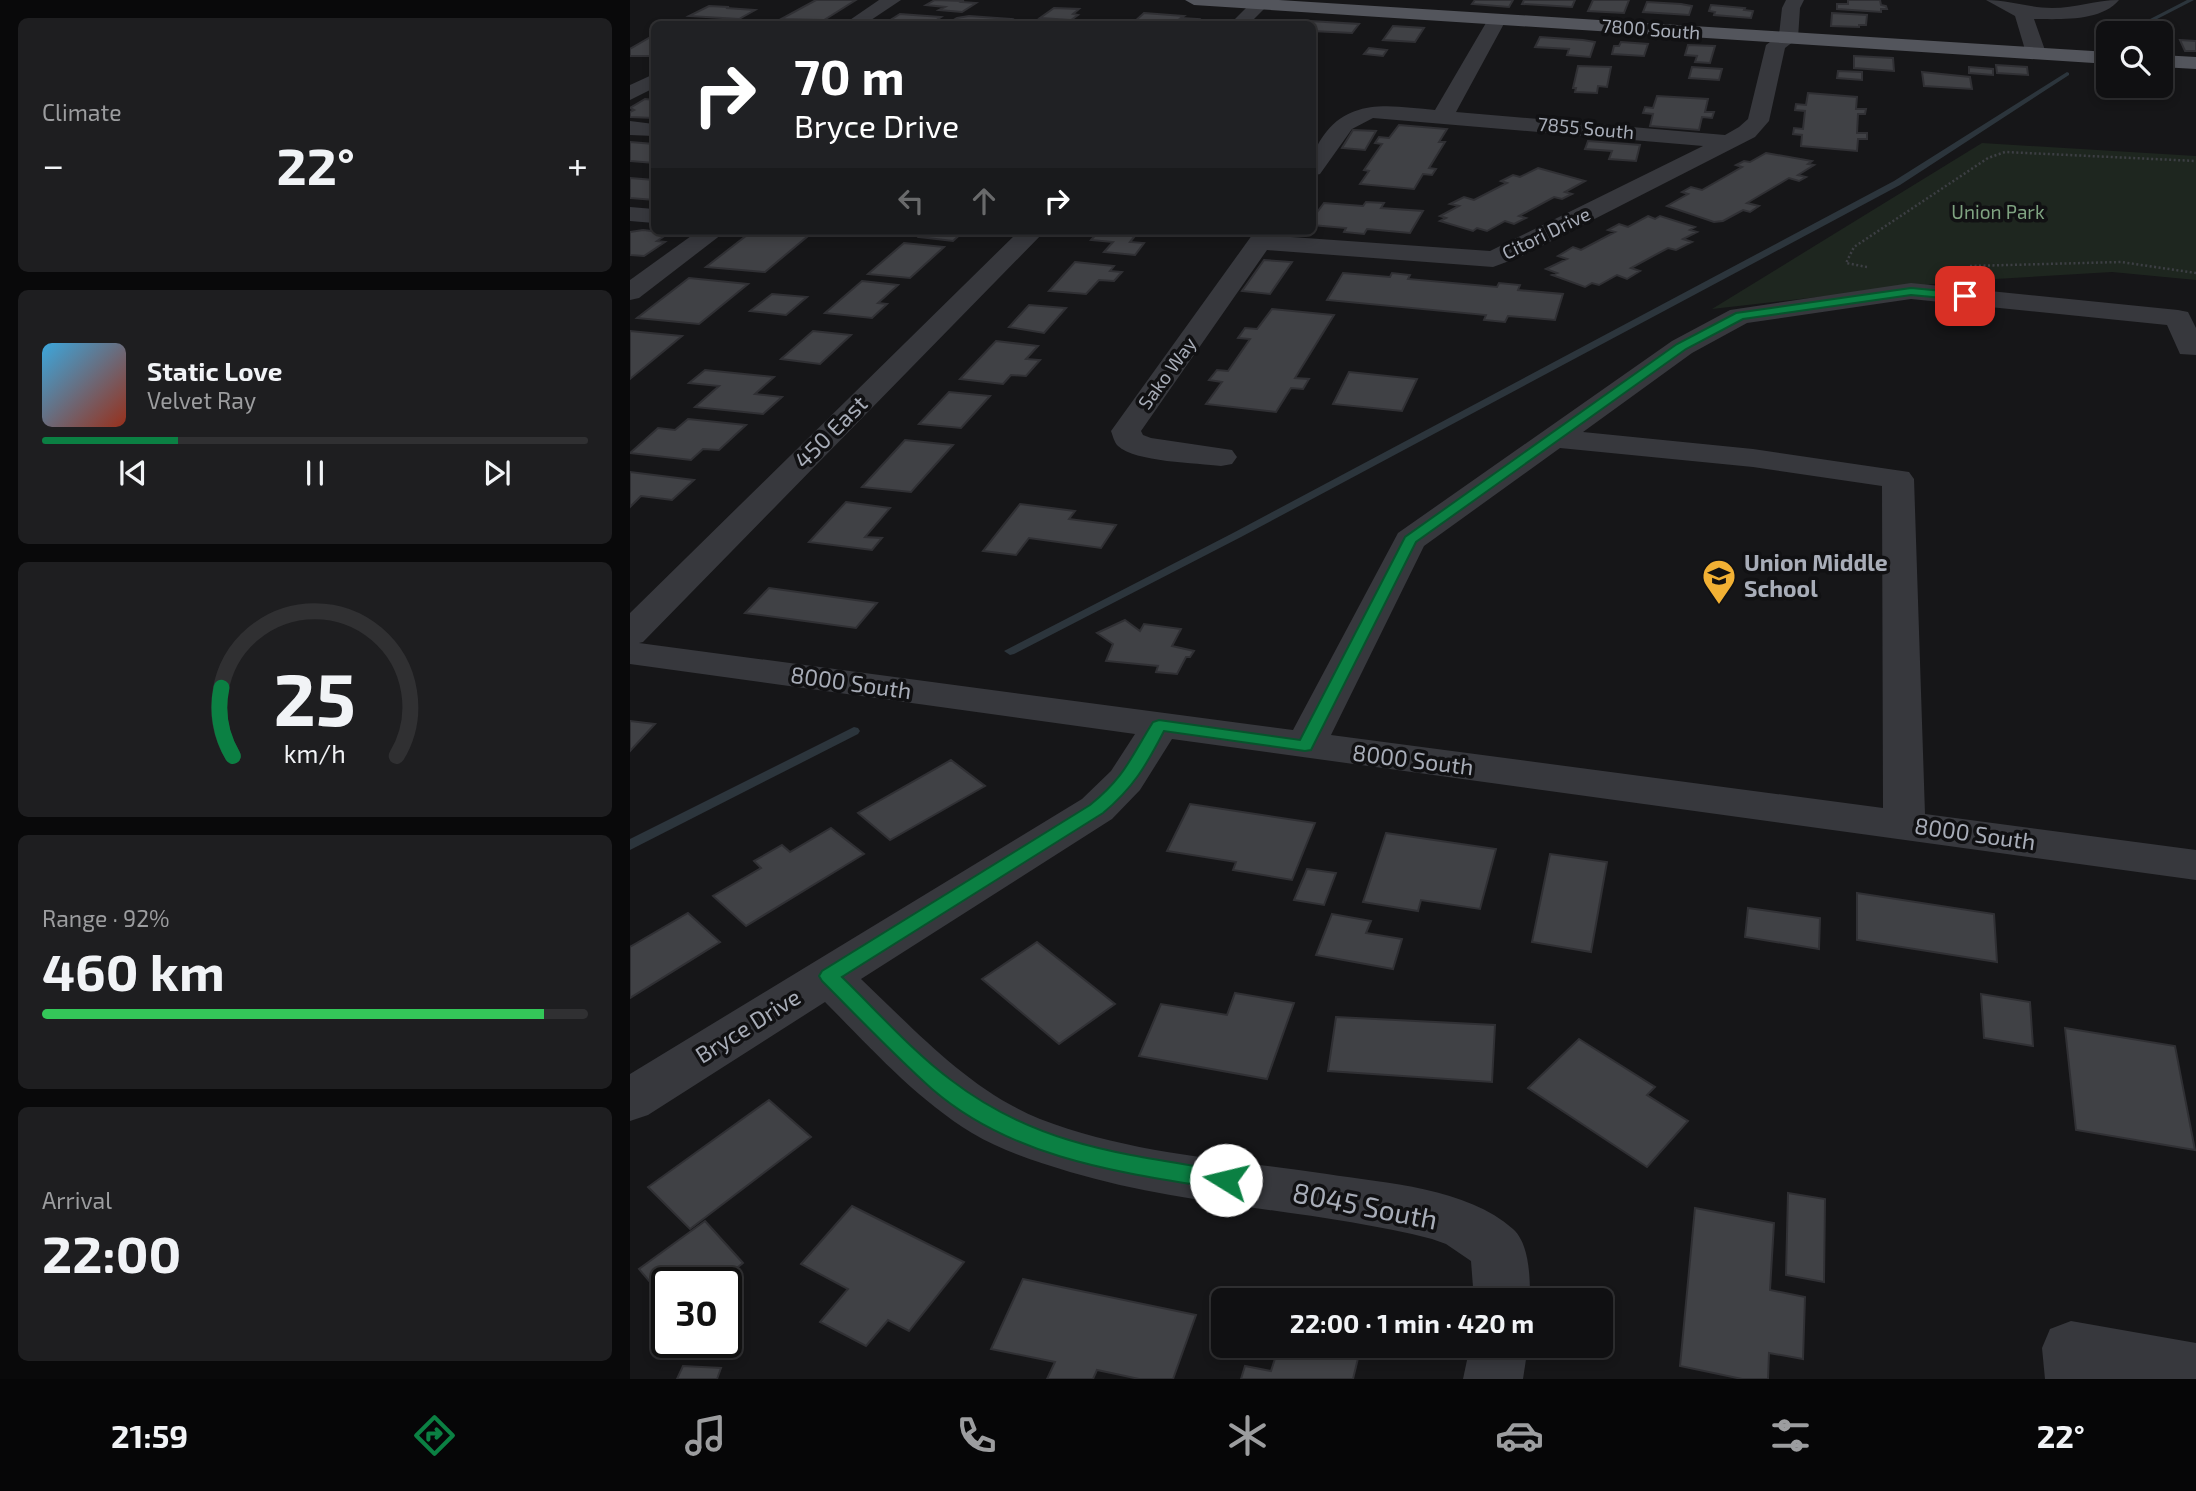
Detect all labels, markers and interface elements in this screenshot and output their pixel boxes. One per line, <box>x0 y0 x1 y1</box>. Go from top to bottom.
street label: 7800 South <box>1601 14 1701 43</box>
map controls <box>2096 21 2173 98</box>
button: search <box>2096 21 2173 98</box>
text: 70 m <box>794 46 905 105</box>
icon: right <box>679 49 770 140</box>
text: Climate <box>42 98 122 126</box>
text: Bryce Drive <box>794 106 959 144</box>
street label: 7855 South <box>1537 112 1635 143</box>
text: 22° <box>276 133 355 195</box>
text: − <box>42 141 64 187</box>
text: + <box>567 141 588 187</box>
icon: left <box>892 182 930 220</box>
icon: ahead <box>965 182 1003 220</box>
icon: right <box>1038 182 1076 220</box>
park label: Union Park <box>1951 200 2045 223</box>
street label: Citori Drive <box>1498 201 1594 264</box>
pin <box>1935 266 1995 326</box>
icon: arrive <box>1946 277 1984 315</box>
street label: Sako Way <box>1133 332 1200 413</box>
text: Static Love <box>147 355 283 386</box>
text: Velvet Ray <box>147 386 256 414</box>
street label: 450 East <box>788 389 873 474</box>
icon: previous <box>114 454 152 492</box>
icon: pause <box>296 454 334 492</box>
icon: next <box>478 454 516 492</box>
place label: Union Middle School <box>1744 548 1888 602</box>
school or university icon: Union Middle School <box>1700 557 1738 606</box>
text: 25 <box>274 653 356 741</box>
street label: 8000 South <box>789 660 913 704</box>
text: km/h <box>284 737 346 767</box>
street label: 8000 South <box>1351 738 1475 780</box>
street label: 8000 South <box>1913 811 2037 855</box>
text: Range · 92% <box>42 904 170 932</box>
text: 460 km <box>42 939 225 1001</box>
street label: Bryce Drive <box>690 982 805 1068</box>
position arrow <box>1189 1143 1263 1217</box>
street label: 8045 South <box>1290 1174 1441 1236</box>
text: Arrival <box>42 1186 112 1214</box>
text: 22:00 <box>42 1221 181 1283</box>
speed limit sign: 30 <box>651 1267 742 1358</box>
text: 22:00 · 1 min · 420 m <box>1290 1307 1534 1338</box>
icon: directions <box>410 1411 459 1460</box>
icon: music <box>681 1411 730 1460</box>
icon: phone <box>952 1411 1001 1460</box>
icon: climate <box>1223 1411 1272 1460</box>
icon: car <box>1495 1411 1544 1460</box>
icon: filters <box>1766 1411 1815 1460</box>
text: 21:59 <box>111 1416 188 1454</box>
text: 22° <box>2037 1416 2085 1454</box>

